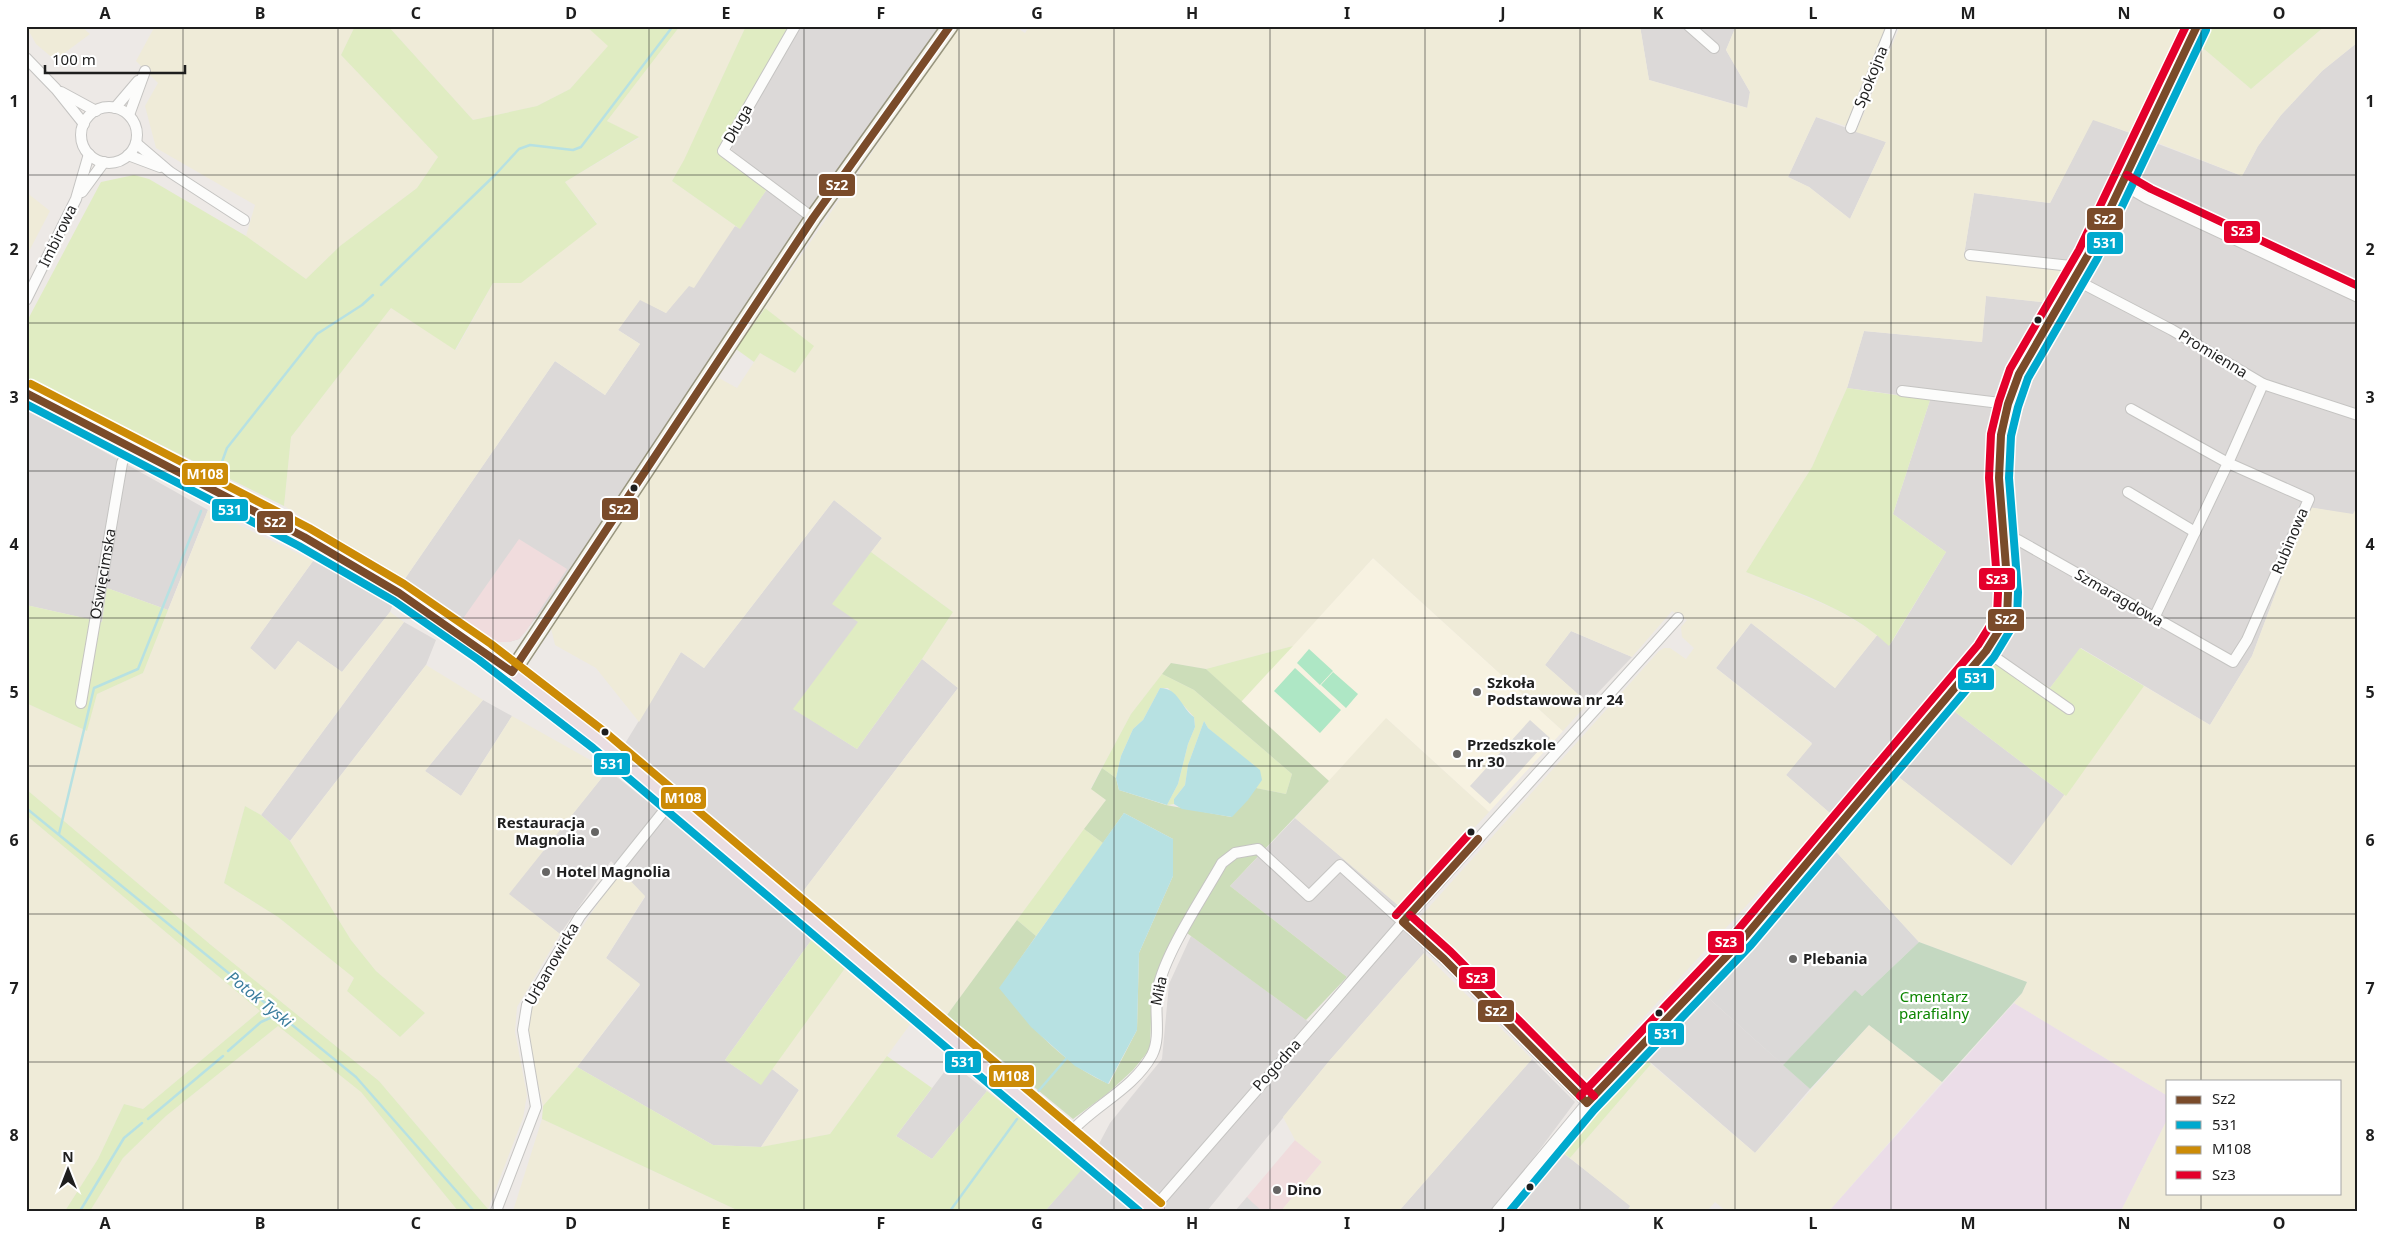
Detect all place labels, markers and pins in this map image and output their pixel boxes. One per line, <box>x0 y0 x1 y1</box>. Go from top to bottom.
unlabelled marker <box>2033 315 2043 325</box>
unlabelled marker <box>629 483 639 493</box>
place label: Szkoła Podstawowa nr 24 <box>1487 672 1624 709</box>
marker: Szkoła Podstawowa nr 24 <box>1471 686 1483 698</box>
unlabelled marker <box>600 727 610 737</box>
place label: Przedszkole nr 30 <box>1467 734 1556 771</box>
marker: Przedszkole nr 30 <box>1451 748 1463 760</box>
place label: Restauracja Magnolia <box>497 812 585 849</box>
marker: Restauracja Magnolia <box>589 826 601 838</box>
unlabelled marker <box>1466 827 1476 837</box>
place label: Hotel Magnolia <box>556 861 670 881</box>
marker: Hotel Magnolia <box>540 866 552 878</box>
place label: Plebania <box>1803 948 1867 968</box>
marker: Plebania <box>1787 953 1799 965</box>
unlabelled marker <box>1654 1008 1664 1018</box>
place label: Dino <box>1287 1179 1322 1199</box>
unlabelled marker <box>1525 1182 1535 1192</box>
marker: Dino <box>1271 1184 1283 1196</box>

